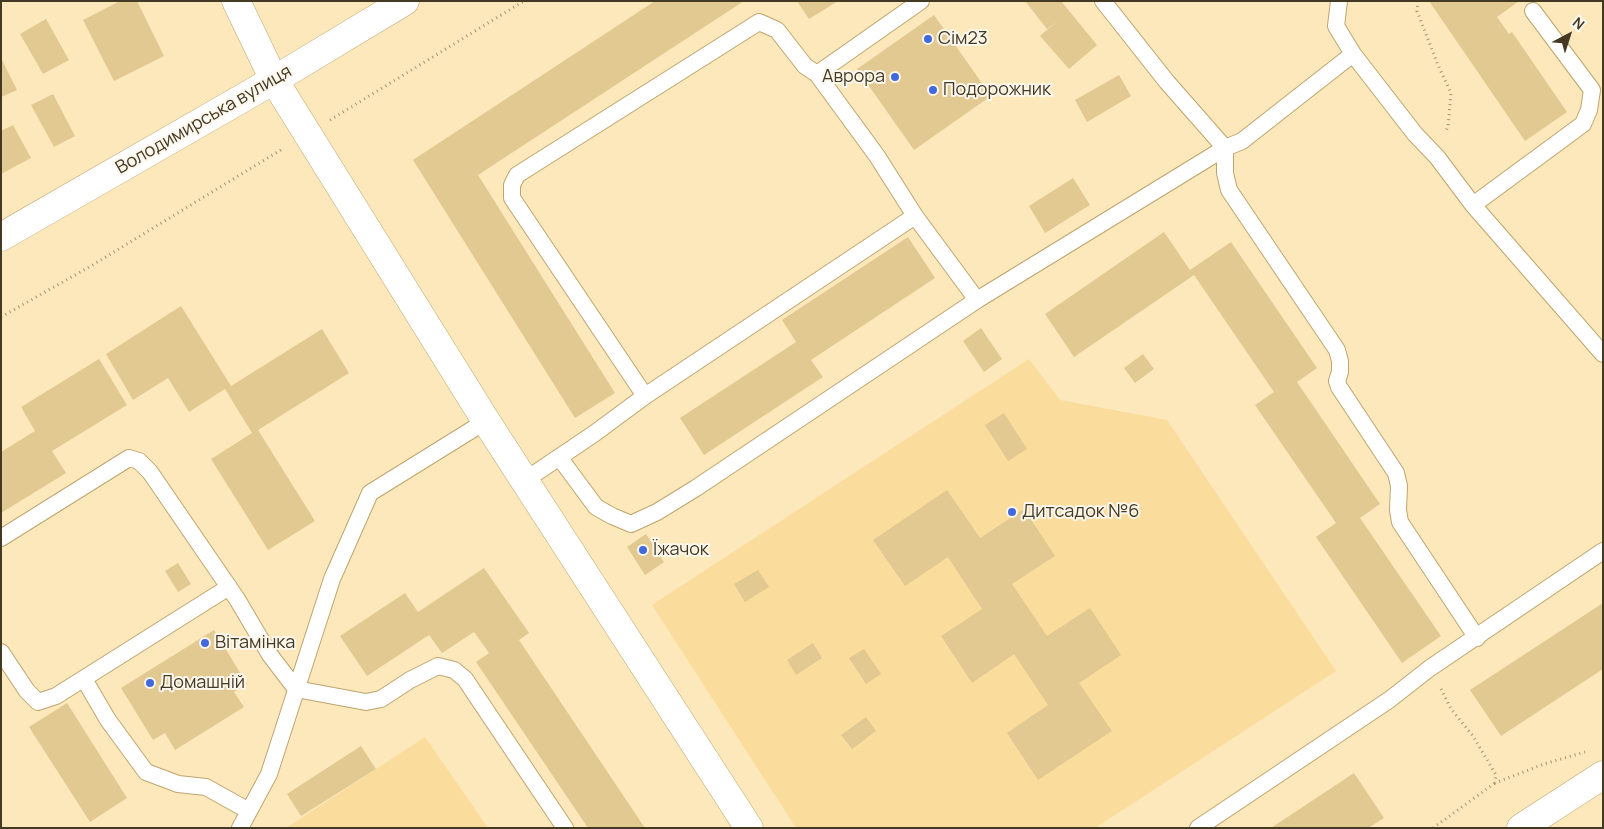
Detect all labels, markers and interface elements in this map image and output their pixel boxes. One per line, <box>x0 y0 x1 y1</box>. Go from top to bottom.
north arrow <box>1544 10 1594 60</box>
text: N <box>1569 13 1589 34</box>
place label: Сім23 <box>938 28 988 50</box>
marker: Сім23 <box>922 33 934 45</box>
street label: Володимирська вулиця <box>112 61 296 179</box>
place label: Аврора <box>822 66 885 88</box>
marker: Аврора <box>889 71 901 83</box>
place label: Подорожник <box>943 79 1051 101</box>
marker: Подорожник <box>927 84 939 96</box>
place label: Дитсадок №6 <box>1022 501 1139 523</box>
marker: Дитсадок №6 <box>1006 506 1018 518</box>
place label: Їжачок <box>653 539 709 561</box>
marker: Їжачок <box>637 544 649 556</box>
place label: Вітамінка <box>215 632 295 654</box>
marker: Вітамінка <box>199 637 211 649</box>
place label: Домашній <box>160 672 245 694</box>
marker: Домашній <box>144 677 156 689</box>

